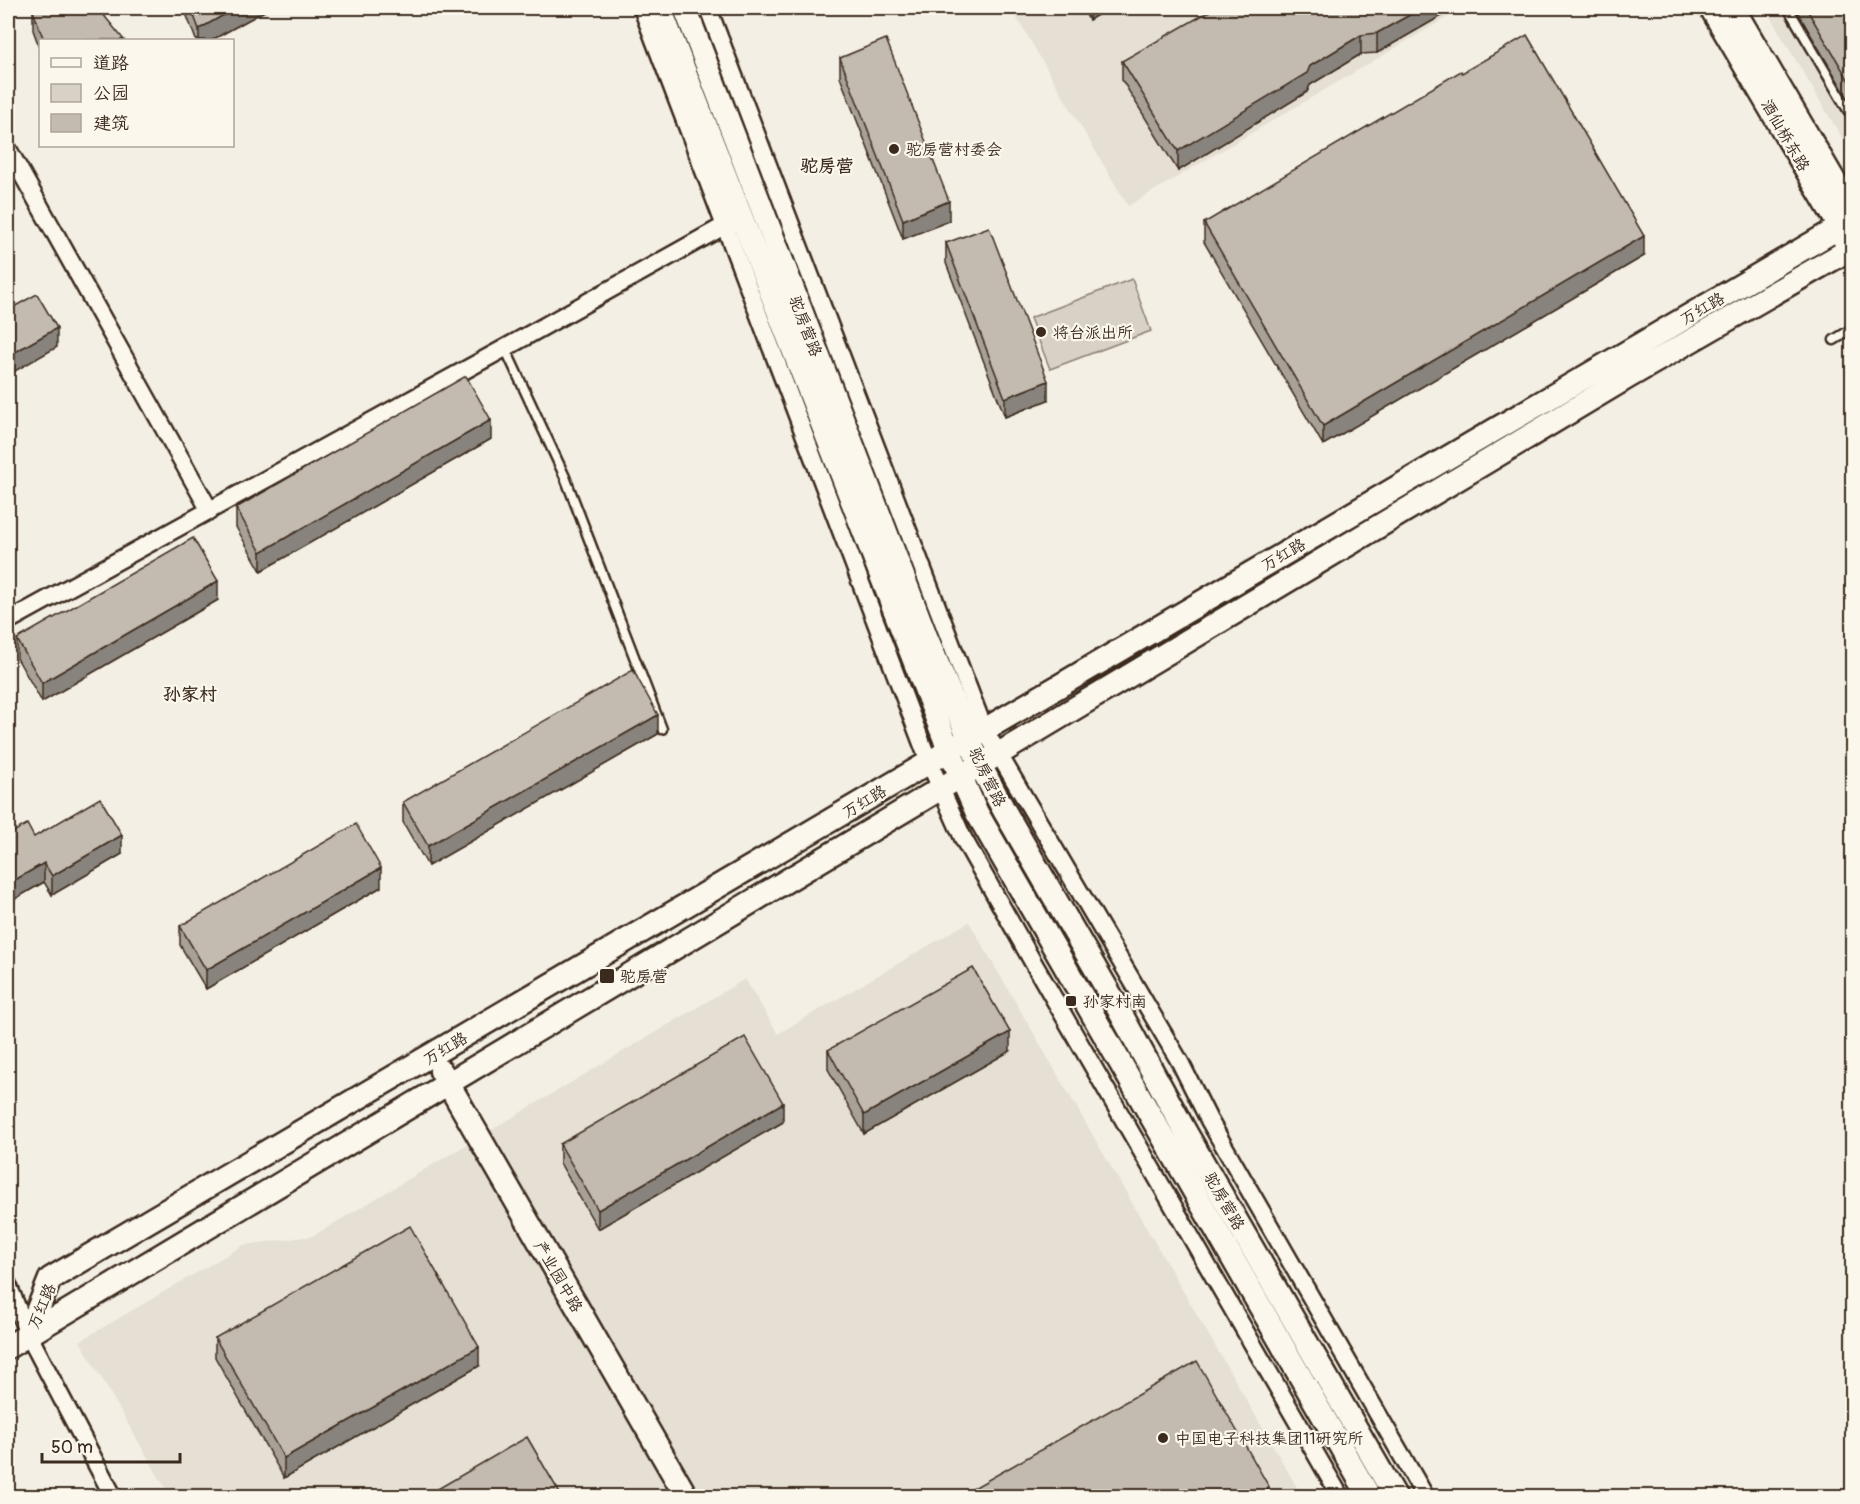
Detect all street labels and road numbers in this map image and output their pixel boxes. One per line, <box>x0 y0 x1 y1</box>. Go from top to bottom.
street label: 酒仙桥东路 <box>1756 96 1814 175</box>
street label: 万红路 <box>1677 288 1728 330</box>
street label: 驼房营路 <box>784 293 826 360</box>
street label: 万红路 <box>1258 534 1309 576</box>
street label: 驼房营路 <box>964 744 1010 811</box>
street label: 万红路 <box>839 781 890 823</box>
street label: 万红路 <box>420 1028 471 1070</box>
street label: 驼房营路 <box>1199 1169 1249 1234</box>
street label: 产业园中路 <box>529 1237 587 1316</box>
street label: 万红路 <box>23 1280 61 1332</box>

